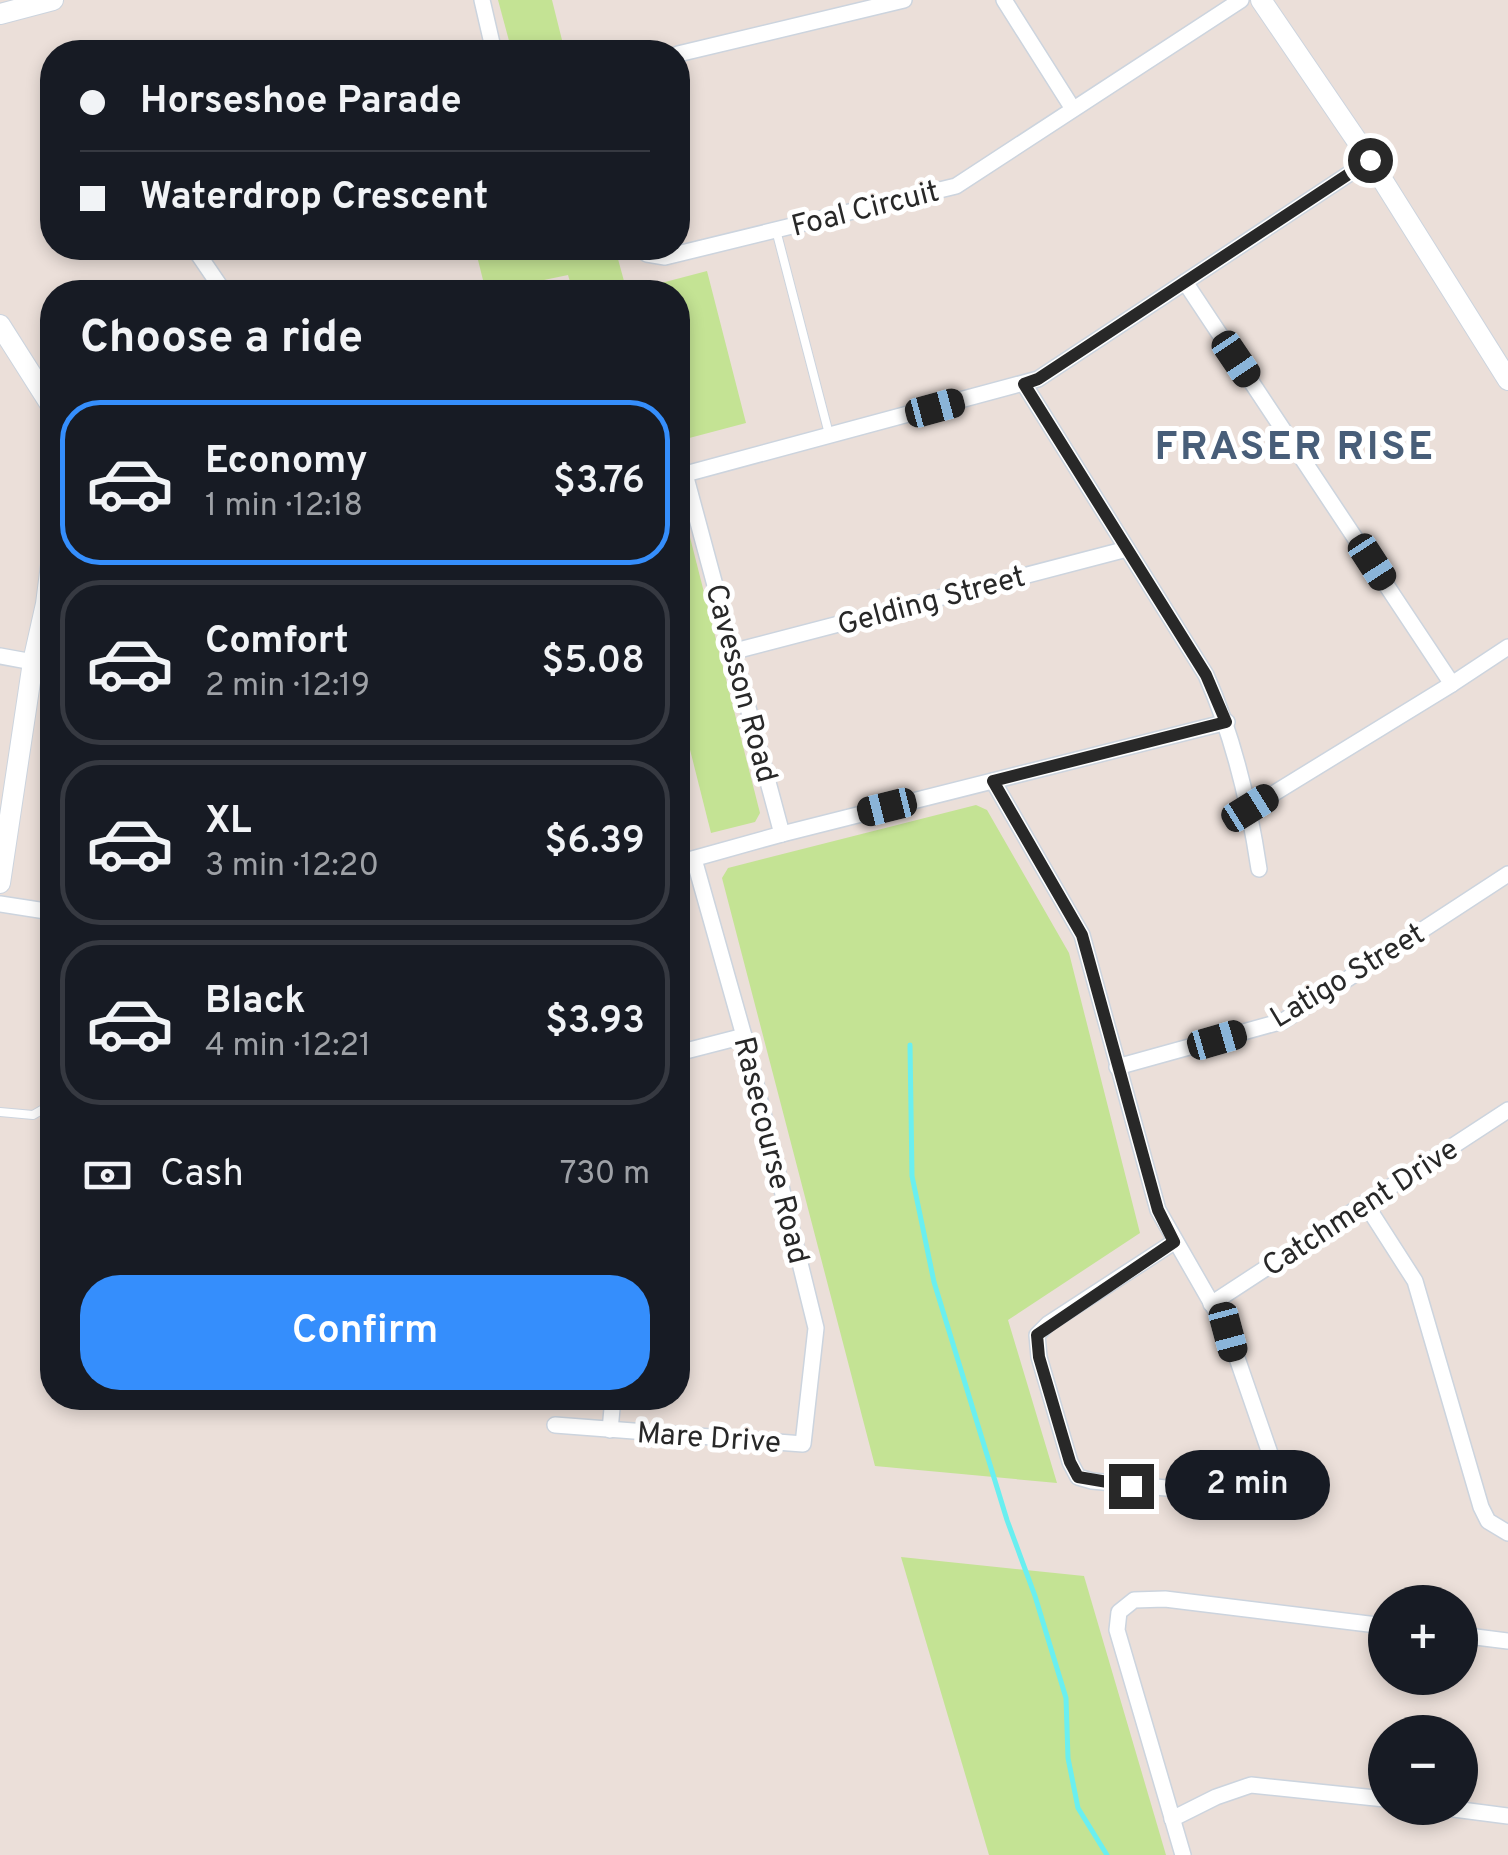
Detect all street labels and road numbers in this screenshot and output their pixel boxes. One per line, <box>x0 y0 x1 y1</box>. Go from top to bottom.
street label: Foal Circuit <box>788 174 943 247</box>
street label: Gelding Street <box>834 560 1030 645</box>
street label: Cavesson Road <box>695 580 784 787</box>
street label: Latigo Street <box>1264 917 1432 1038</box>
street label: Rasecourse Road <box>723 1033 816 1268</box>
street label: Catchment Drive <box>1256 1132 1466 1286</box>
street label: Mare Drive <box>635 1416 782 1463</box>

